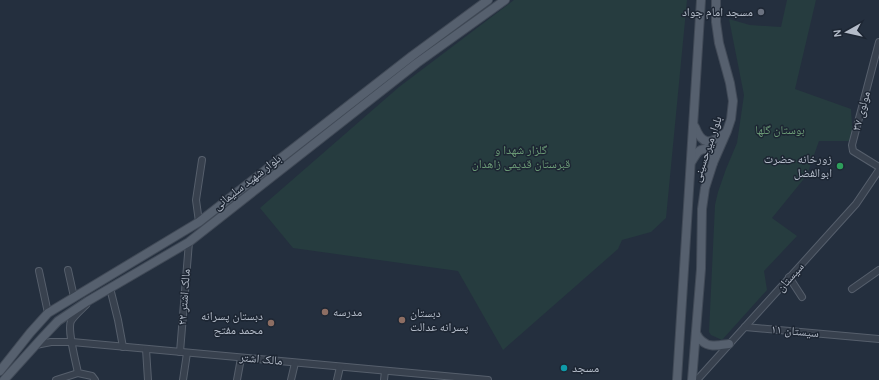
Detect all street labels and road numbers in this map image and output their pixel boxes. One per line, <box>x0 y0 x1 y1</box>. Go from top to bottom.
street label: مولوی ۳۷ <box>849 90 873 132</box>
street label: بلوار میرحسینی <box>689 114 725 184</box>
street label: بلوار شهید سلیمانی <box>210 151 284 213</box>
street label: سیستان <box>773 259 807 295</box>
street label: مالک اشتر ۲۲ <box>175 268 193 326</box>
street label: سیستان ۱۱ <box>770 322 820 340</box>
street label: مالک اشتر <box>238 350 283 368</box>

